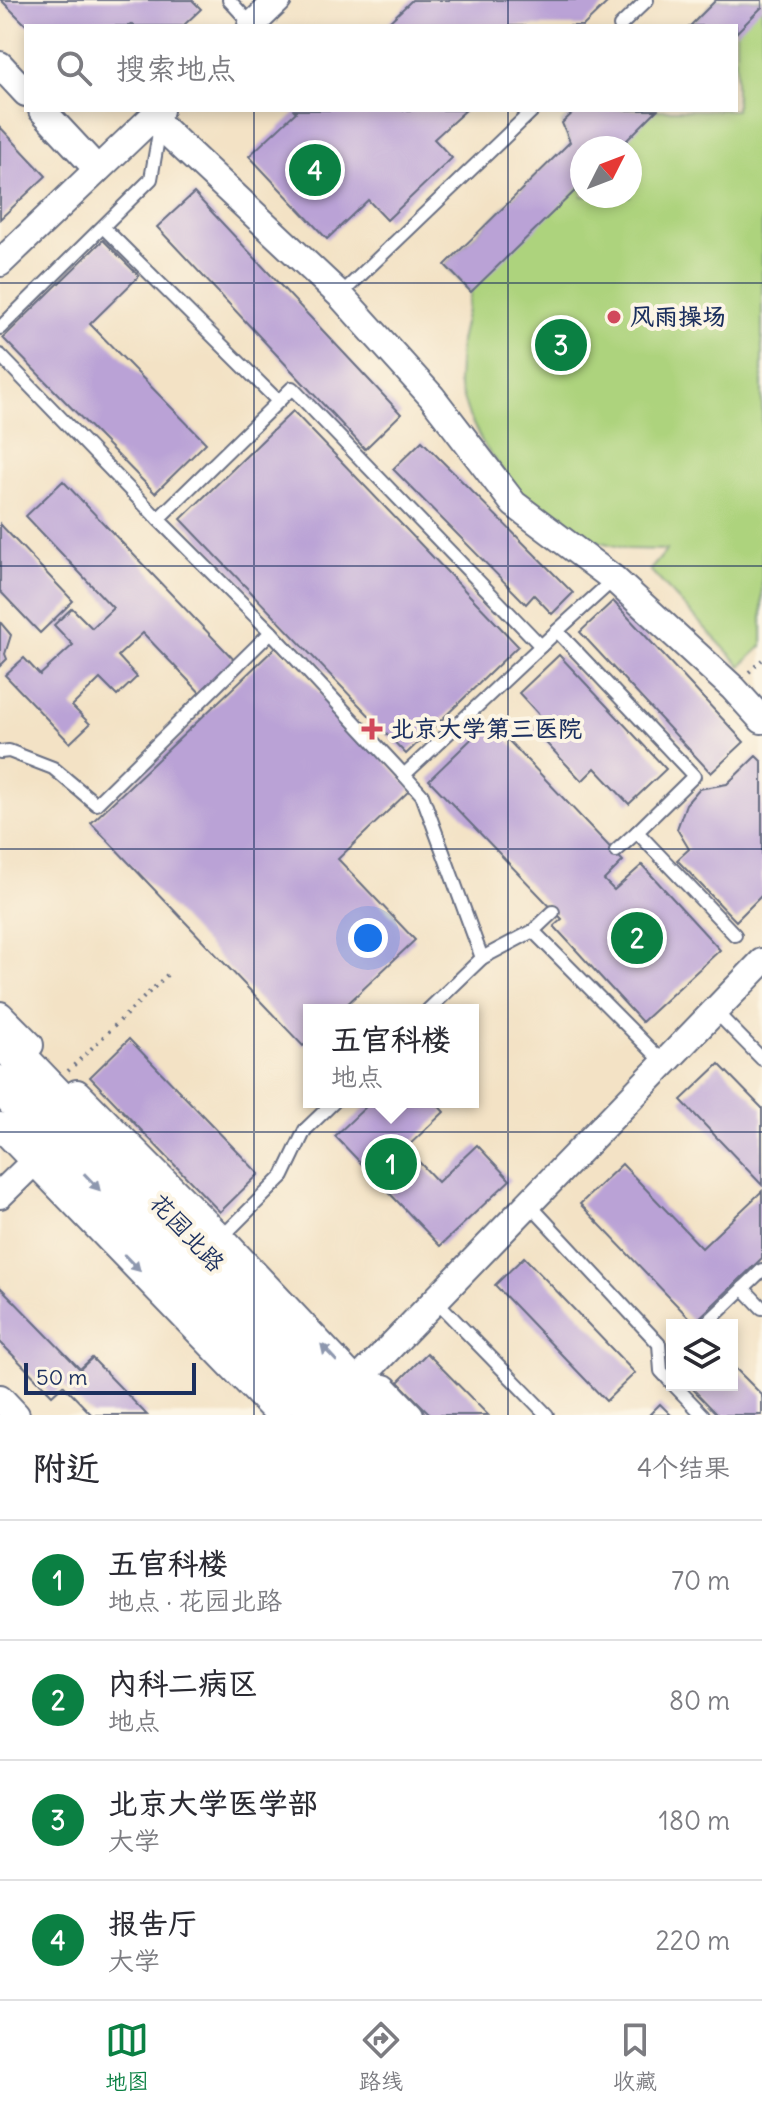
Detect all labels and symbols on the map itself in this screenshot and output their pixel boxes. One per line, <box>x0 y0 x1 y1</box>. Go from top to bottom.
north arrow <box>570 136 642 208</box>
pin: 4 <box>289 140 341 200</box>
place label: 风雨操场 <box>630 301 726 331</box>
marker: 风雨操场 <box>605 308 623 326</box>
pin: 3 <box>535 315 587 375</box>
place label: 北京大学第三医院 <box>390 713 582 743</box>
marker: 北京大学第三医院 <box>361 718 383 740</box>
pin: 2 <box>611 908 663 968</box>
your location <box>348 918 388 958</box>
pin: 1 <box>365 1134 417 1194</box>
one-way arrow <box>82 1172 100 1191</box>
street label: 花园北路 <box>144 1187 231 1278</box>
one-way arrow <box>122 1253 141 1272</box>
one-way arrow <box>321 1344 339 1363</box>
scale bar <box>24 1359 196 1395</box>

